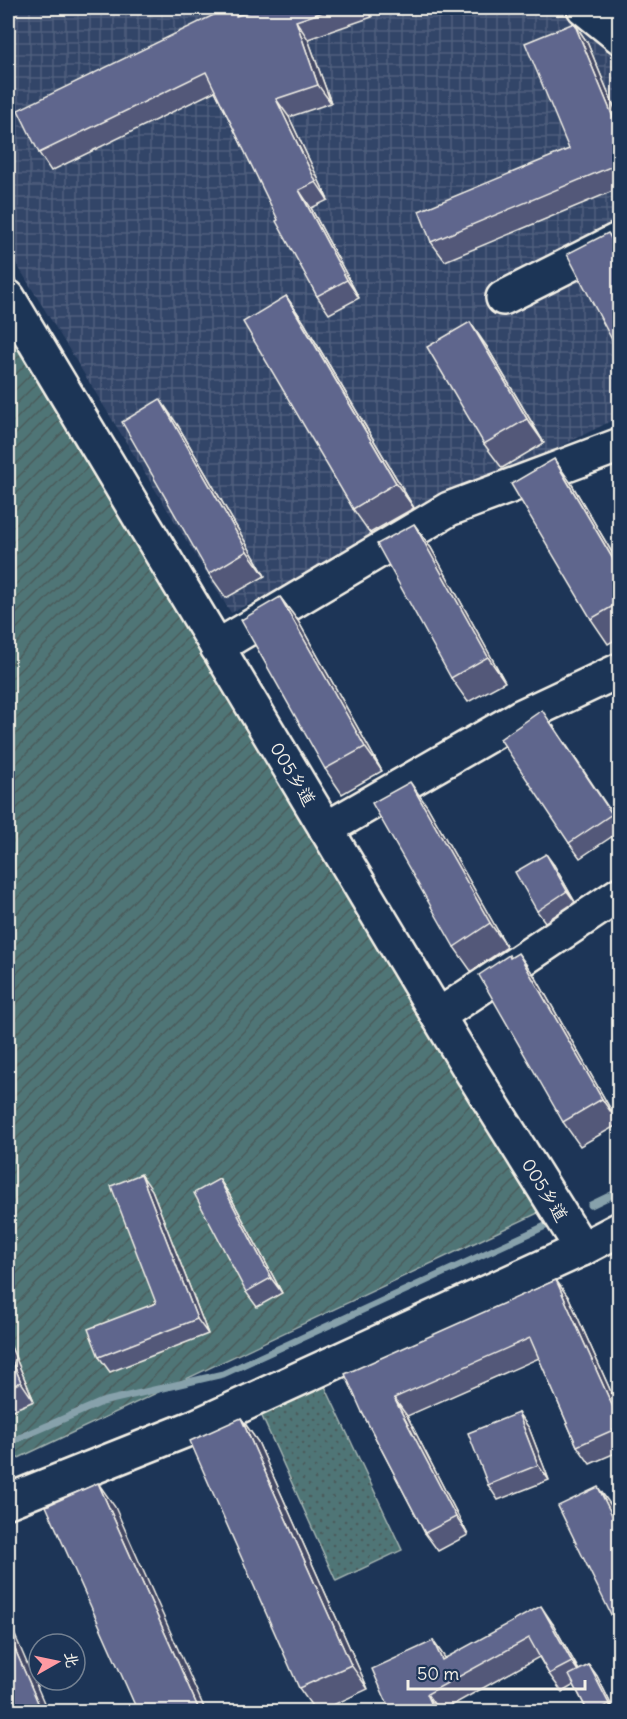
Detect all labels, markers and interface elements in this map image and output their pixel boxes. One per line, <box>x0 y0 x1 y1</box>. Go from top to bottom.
street label: 005乡道 <box>265 738 321 810</box>
street label: 005乡道 <box>517 1154 573 1226</box>
north arrow <box>27 1632 87 1692</box>
text: 北 <box>61 1650 83 1669</box>
scale bar <box>408 1653 585 1691</box>
text: 50 m <box>417 1662 459 1685</box>

